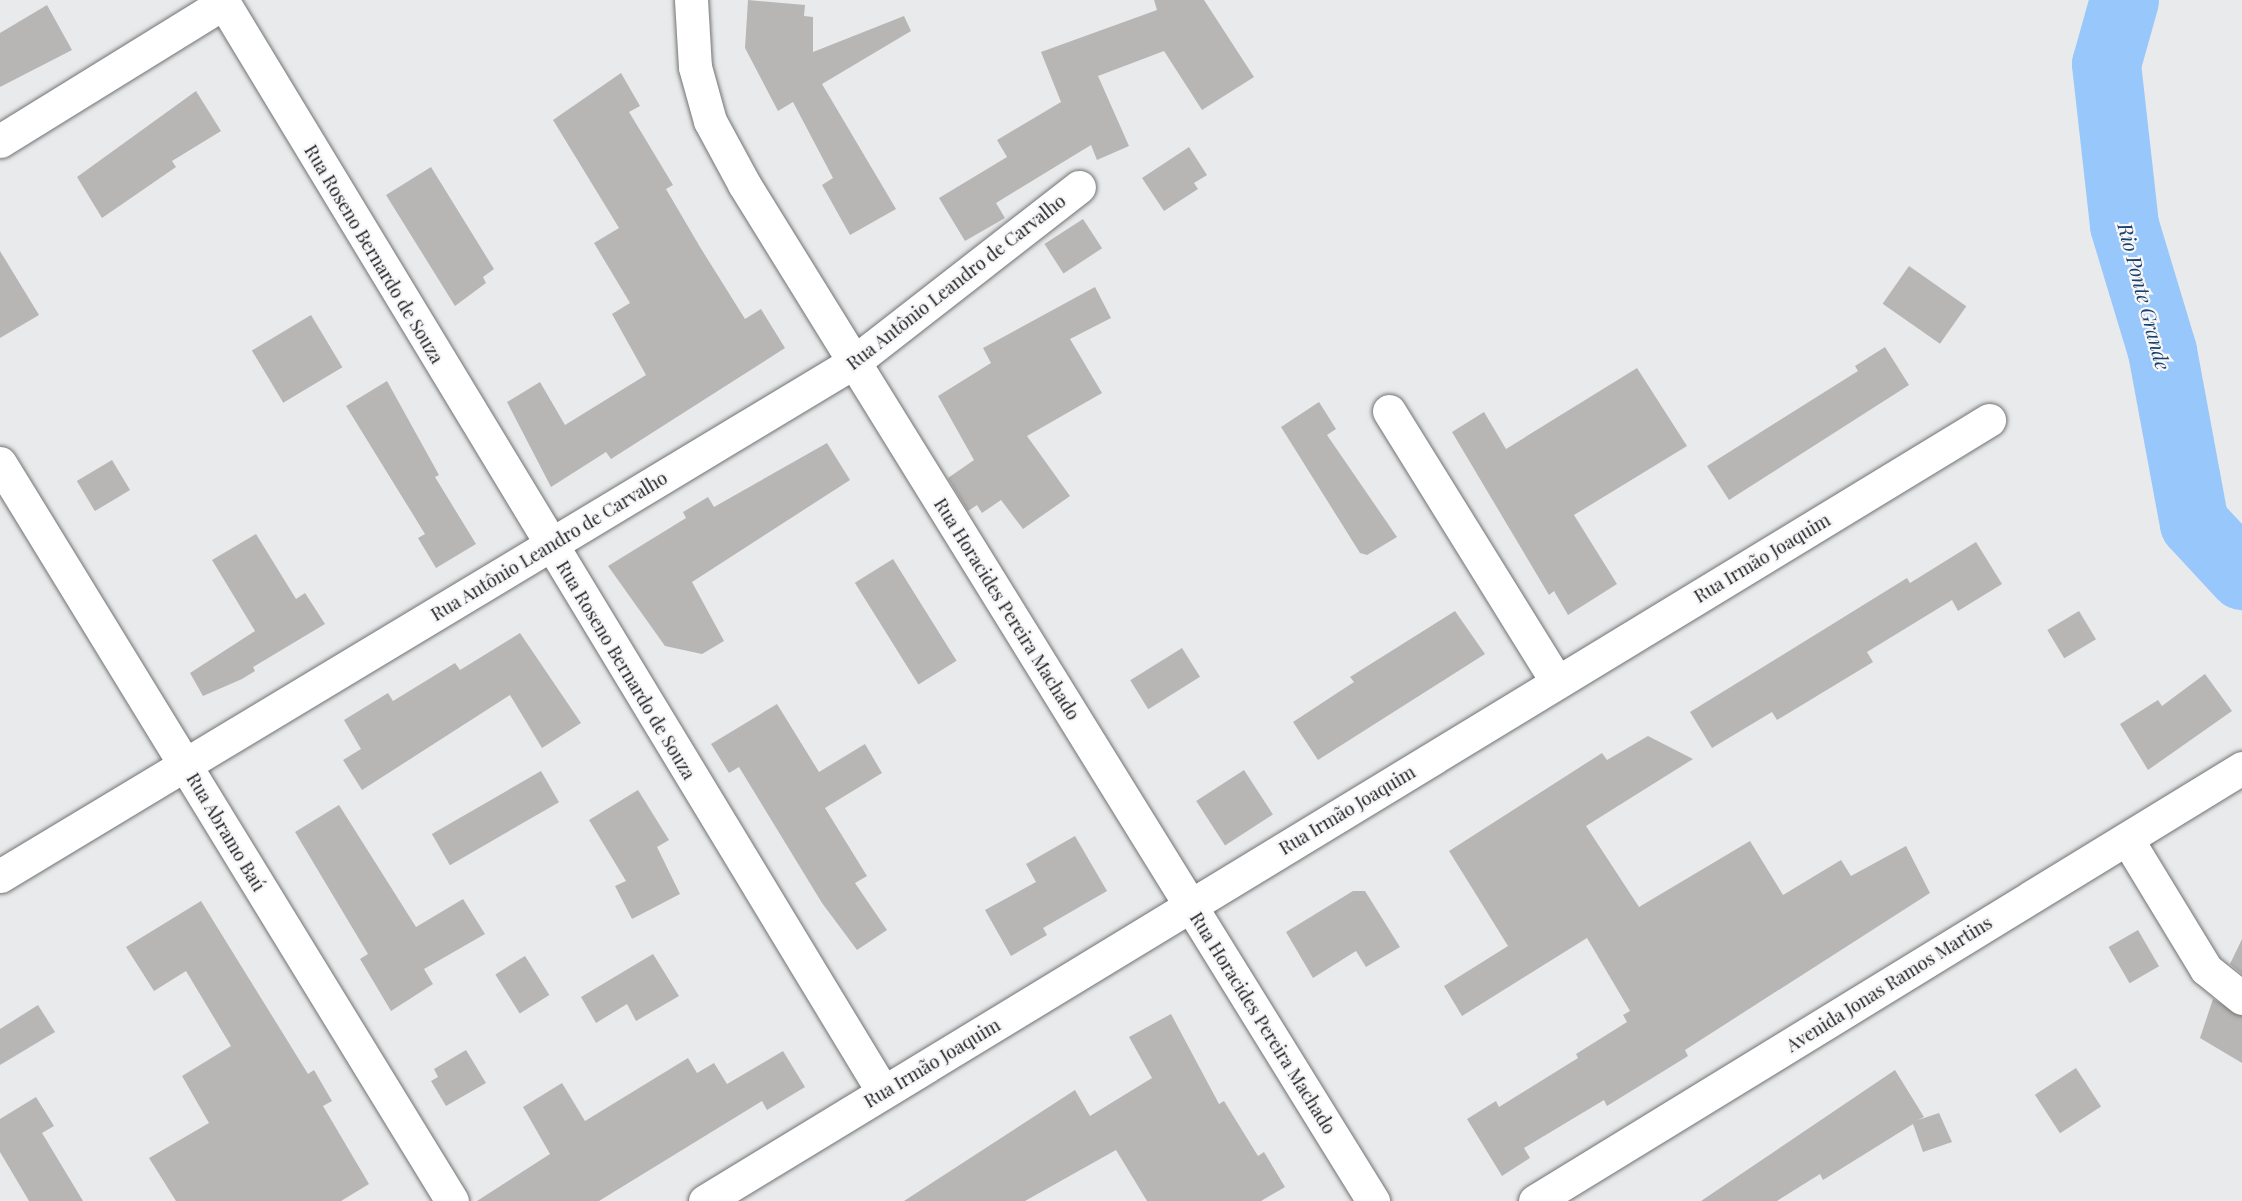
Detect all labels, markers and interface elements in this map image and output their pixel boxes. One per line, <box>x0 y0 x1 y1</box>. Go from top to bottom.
street label: Rua Roseno Bernardo de Souza <box>300 141 448 367</box>
street label: Rua Antônio Leandro de Carvalho <box>842 190 1070 374</box>
water label: Rio Ponte Grande <box>2114 220 2176 372</box>
street label: Rua Antônio Leandro de Carvalho <box>427 466 671 626</box>
street label: Rua Horacides Pereira Machado <box>930 494 1084 724</box>
street label: Rua Irmão Joaquim <box>1690 509 1834 607</box>
street label: Rua Roseno Bernardo de Souza <box>552 557 700 783</box>
street label: Rua Irmão Joaquim <box>1275 761 1419 859</box>
street label: Rua Abramo Baú <box>182 769 270 895</box>
street label: Rua Horacides Pereira Machado <box>1186 908 1340 1138</box>
street label: Avenida Jonas Ramos Martins <box>1782 912 1996 1056</box>
street label: Rua Irmão Joaquim <box>860 1014 1004 1112</box>

